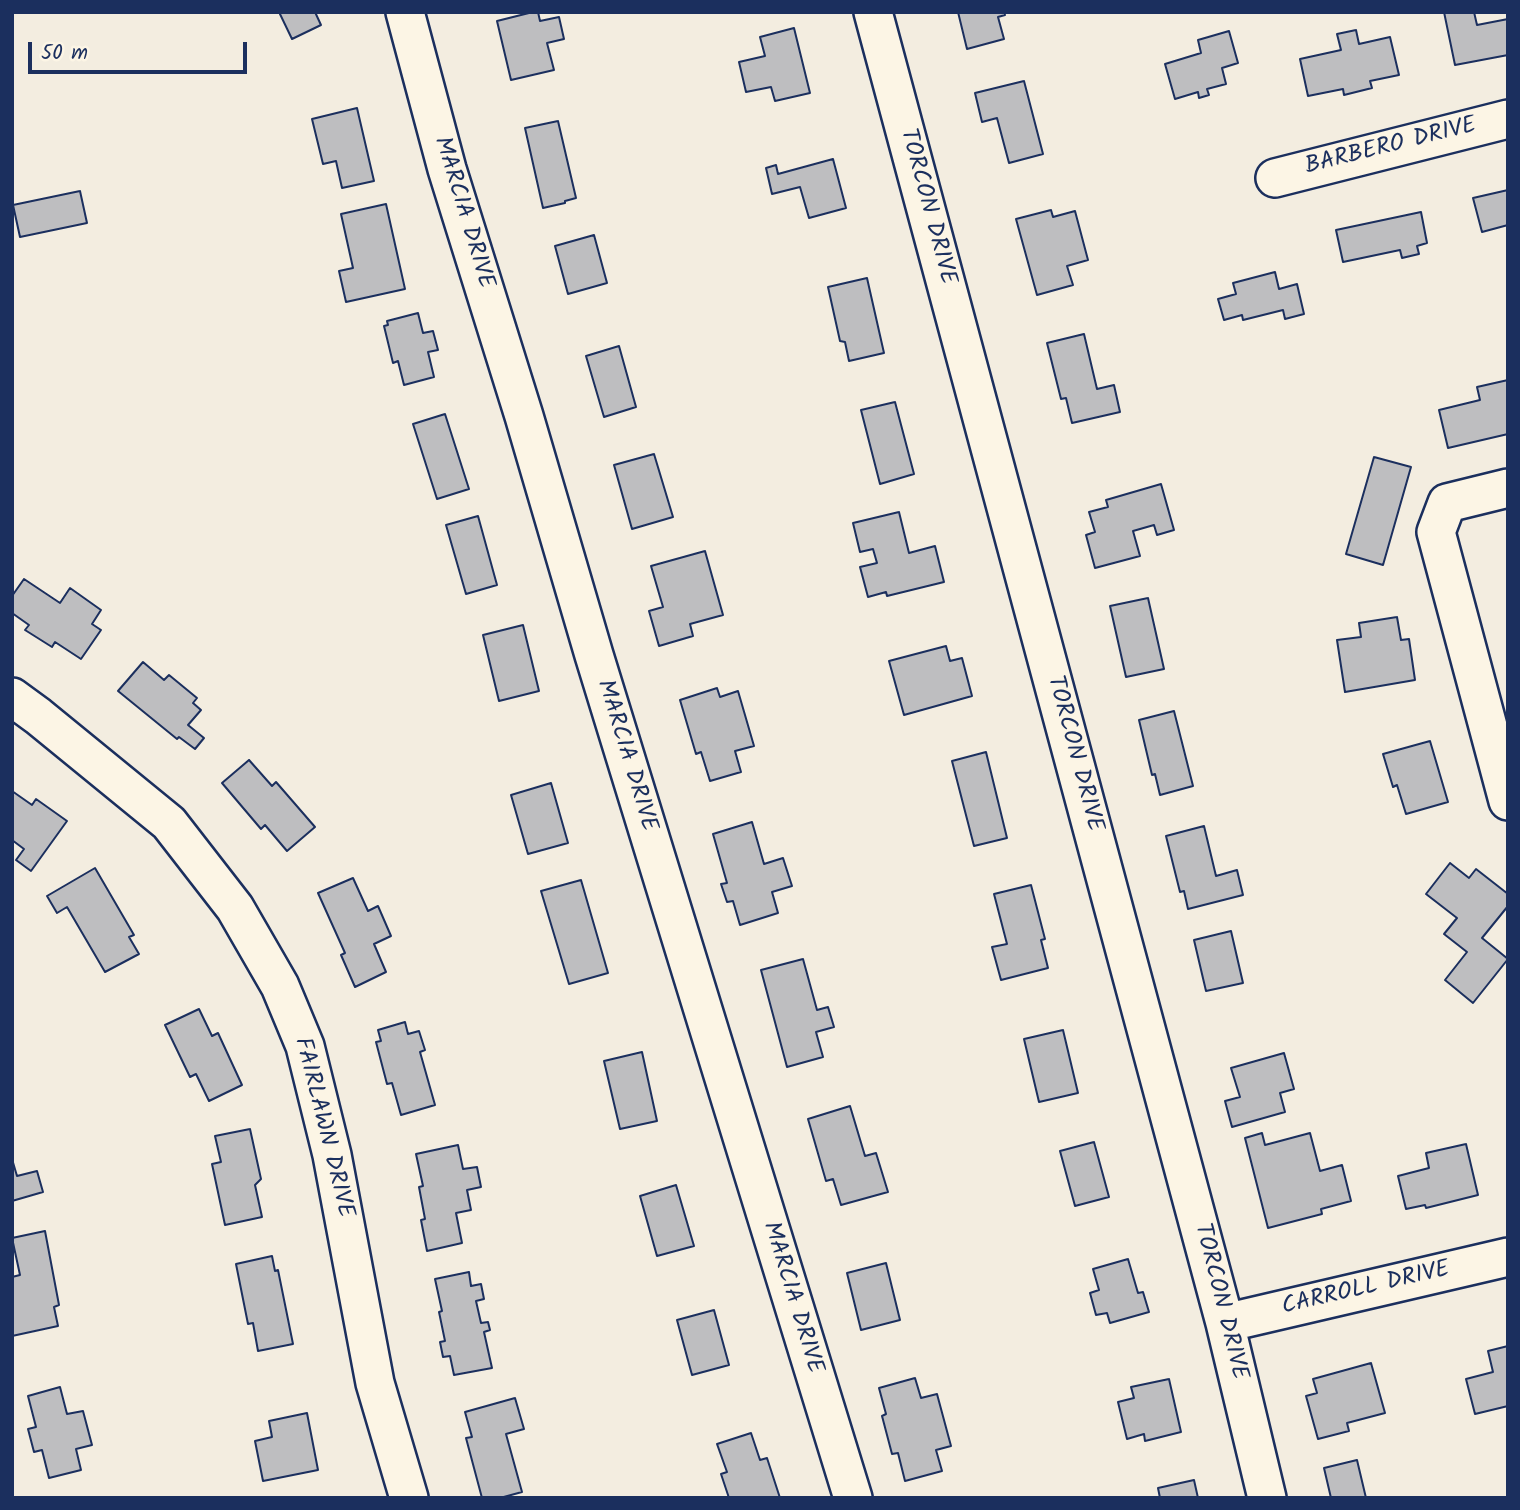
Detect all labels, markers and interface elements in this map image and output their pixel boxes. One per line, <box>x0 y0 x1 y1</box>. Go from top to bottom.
scale bar <box>32 28 250 72</box>
text: 50 m <box>41 37 88 70</box>
street label: BARBERO DRIVE <box>1302 113 1480 183</box>
street label: TORCON DRIVE <box>891 126 961 288</box>
street label: MARCIA DRIVE <box>425 134 499 292</box>
street label: TORCON DRIVE <box>1038 673 1108 835</box>
street label: MARCIA DRIVE <box>588 677 662 835</box>
street label: FAIRLAWN DRIVE <box>286 1035 358 1221</box>
street label: MARCIA DRIVE <box>754 1219 828 1377</box>
street label: TORCON DRIVE <box>1186 1221 1252 1383</box>
street label: CARROLL DRIVE <box>1279 1257 1453 1323</box>

